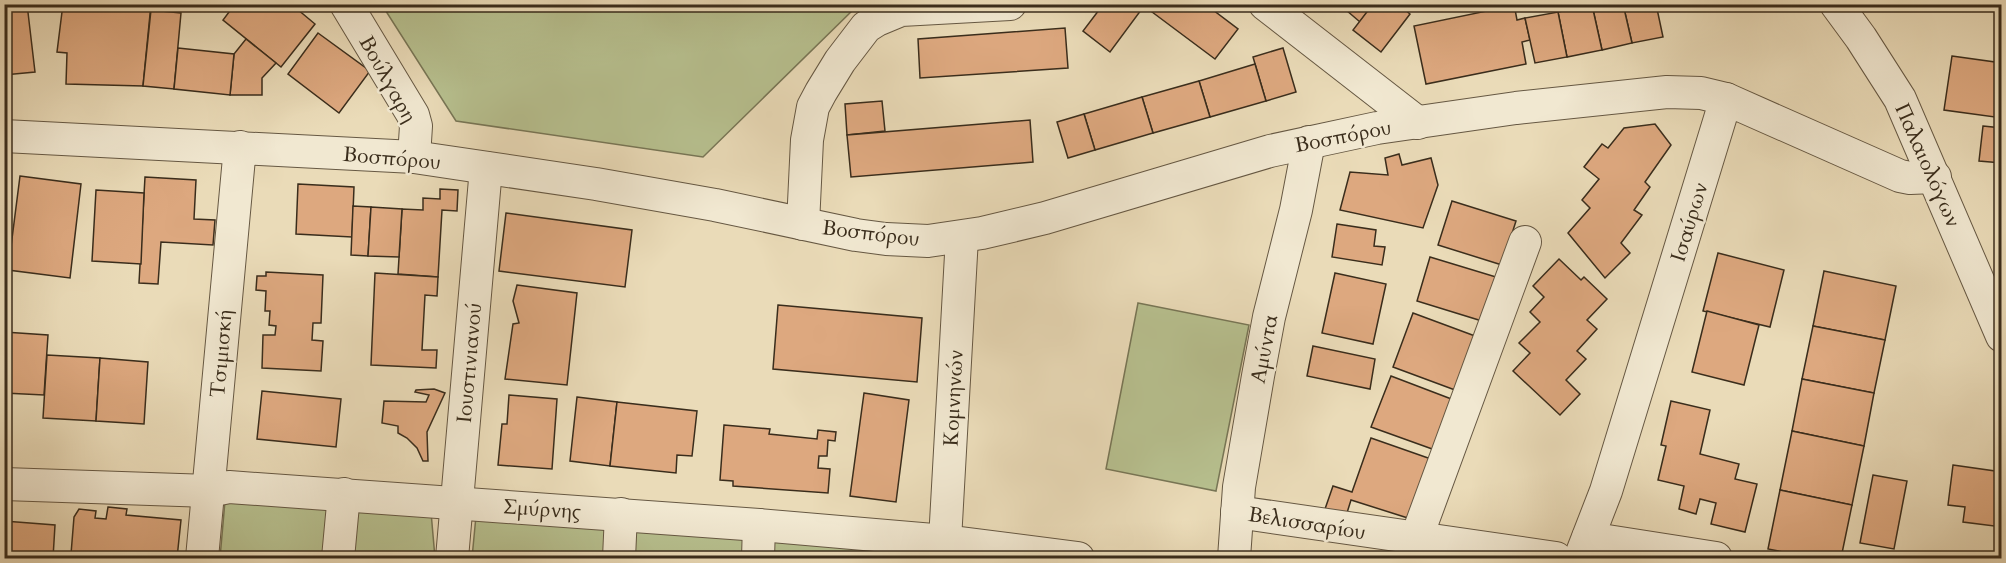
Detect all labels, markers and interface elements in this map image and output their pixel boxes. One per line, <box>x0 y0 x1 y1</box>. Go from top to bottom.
street label: Βούλγαρη <box>352 31 423 128</box>
street label: Παλαιολόγων <box>1887 99 1968 232</box>
street label: Βοσπόρου <box>1292 113 1394 160</box>
street label: Βοσπόρου <box>342 140 442 177</box>
street label: Ισαύρων <box>1664 179 1715 265</box>
street label: Βοσπόρου <box>821 213 921 254</box>
street label: Ιουστινιανού <box>450 302 489 424</box>
street label: Τσιμισκή <box>203 307 240 399</box>
street label: Αμύντα <box>1244 312 1285 386</box>
street label: Κομνηνών <box>936 349 971 447</box>
street label: Σμύρνης <box>502 492 582 527</box>
street label: Βελισσαρίου <box>1246 500 1368 547</box>

